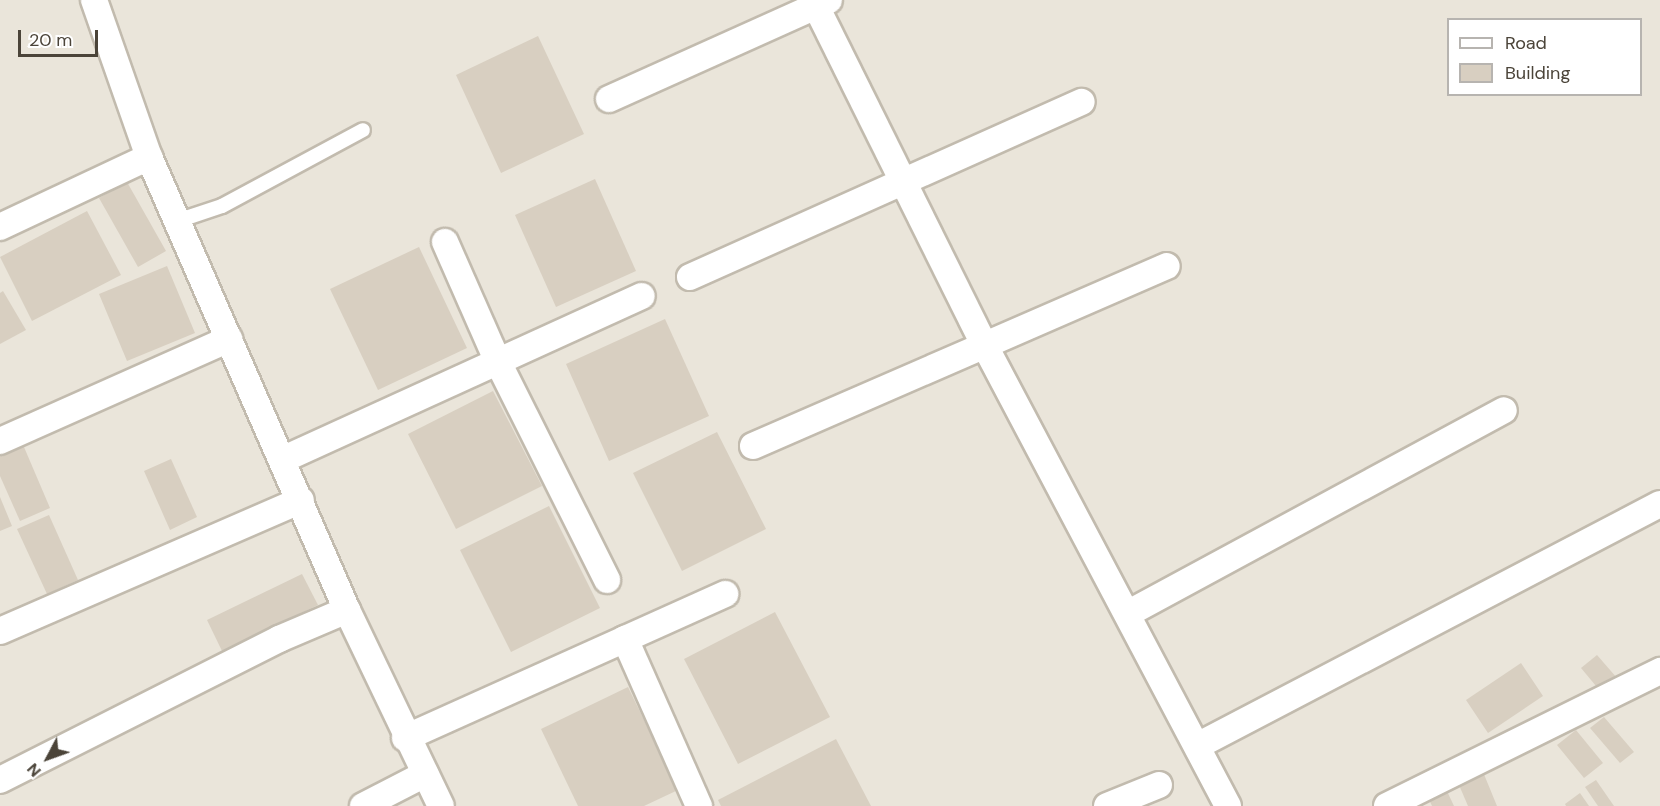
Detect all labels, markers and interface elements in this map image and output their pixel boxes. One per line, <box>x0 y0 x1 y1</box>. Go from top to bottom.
scale bar <box>21 18 100 56</box>
legend <box>1447 18 1642 96</box>
text: 20 m <box>29 28 72 52</box>
text: Road <box>1505 31 1547 55</box>
text: Building <box>1505 61 1570 85</box>
north arrow <box>18 728 78 788</box>
text: N <box>22 759 46 781</box>

